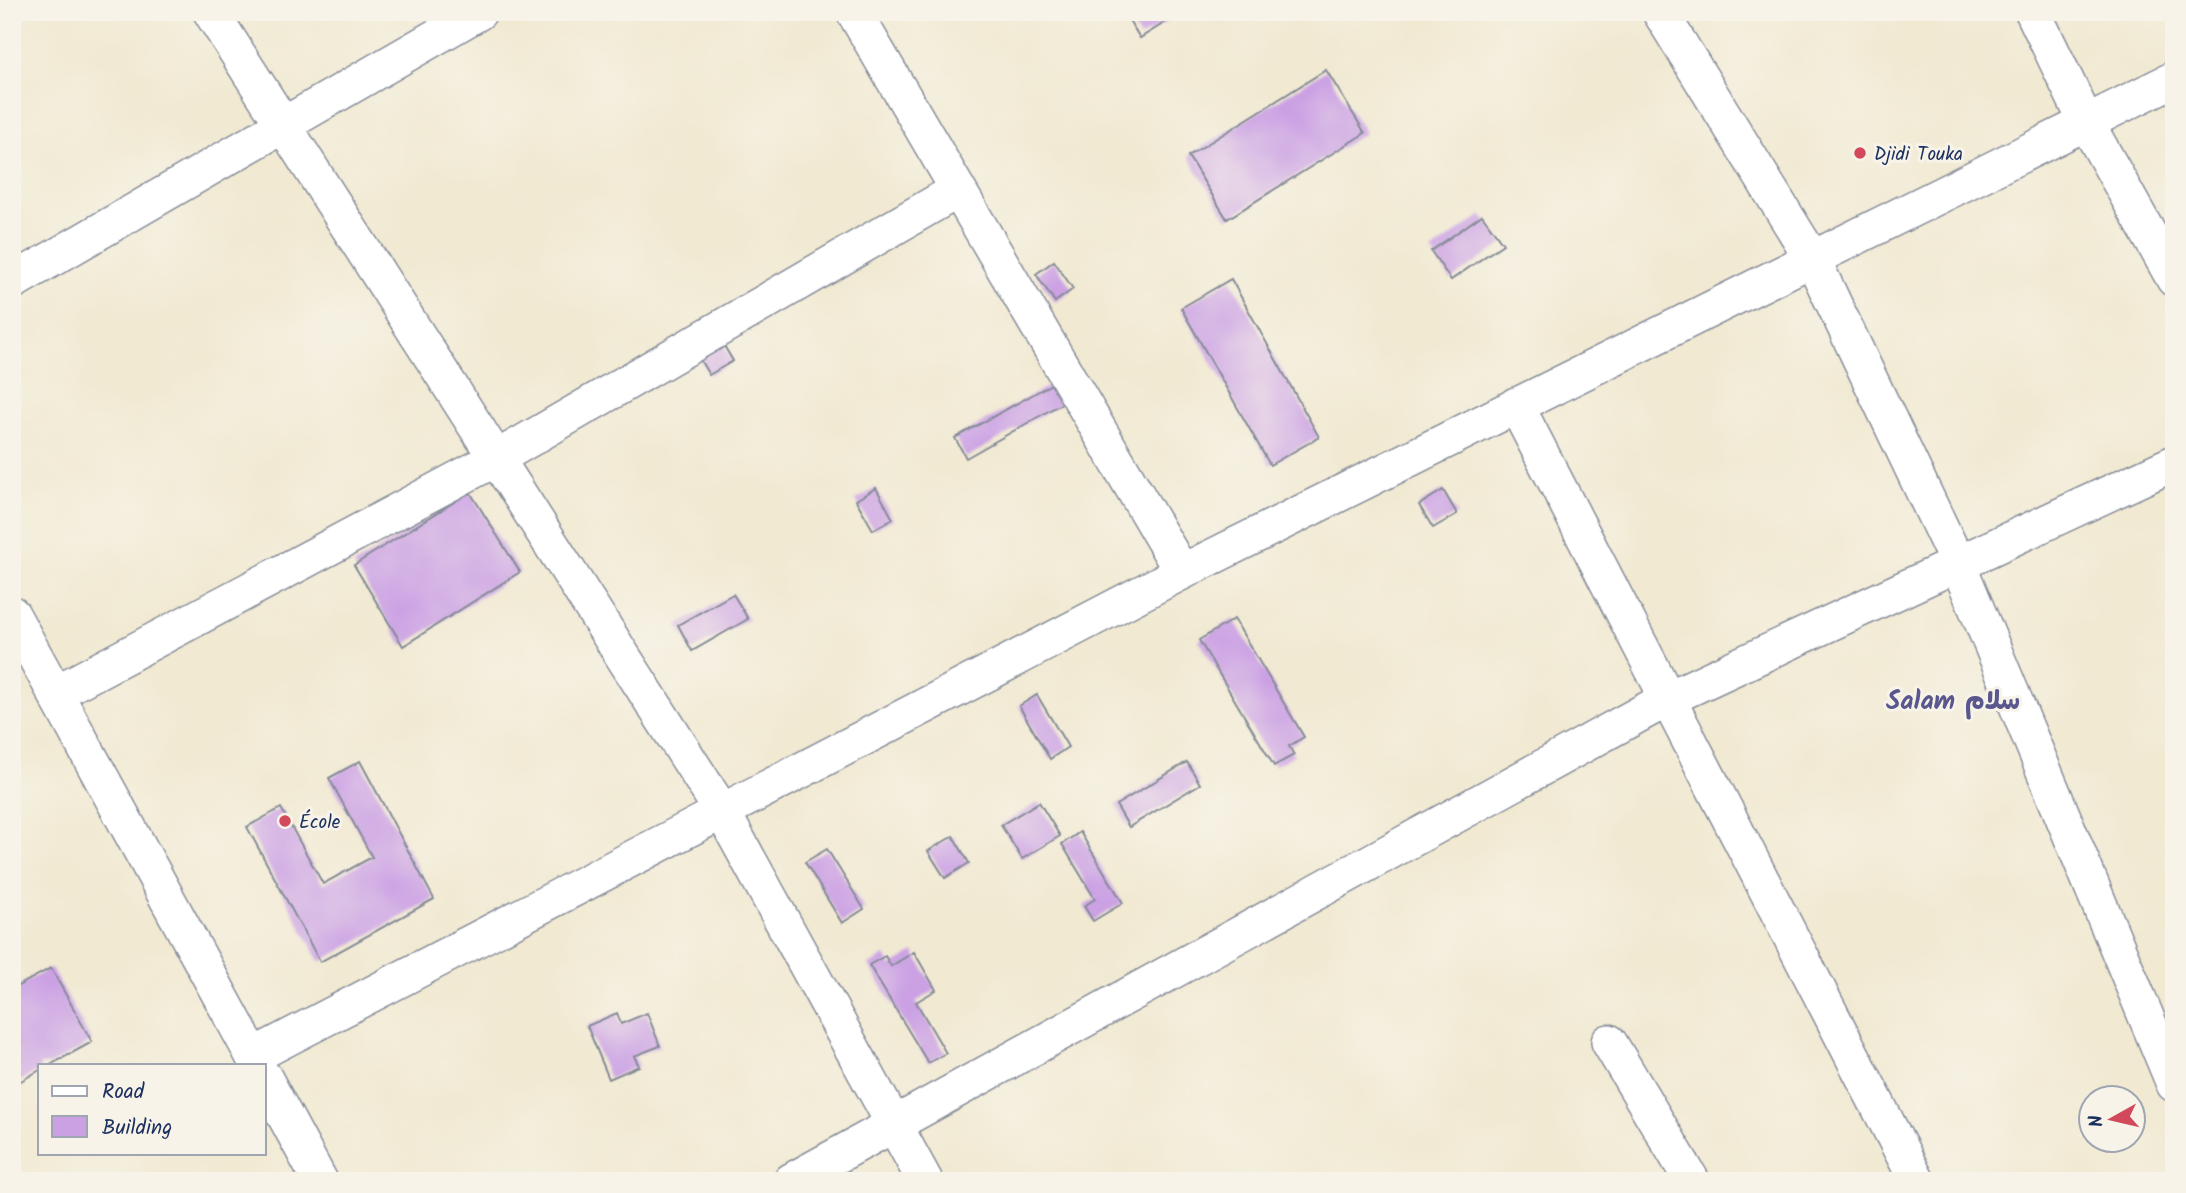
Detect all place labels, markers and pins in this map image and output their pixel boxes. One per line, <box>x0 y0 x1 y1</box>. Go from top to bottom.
place label: Djidi Touka <box>1874 140 1963 170</box>
marker: Djidi Touka <box>1852 145 1868 161</box>
place label: École <box>299 808 341 838</box>
marker: École <box>277 813 293 829</box>

